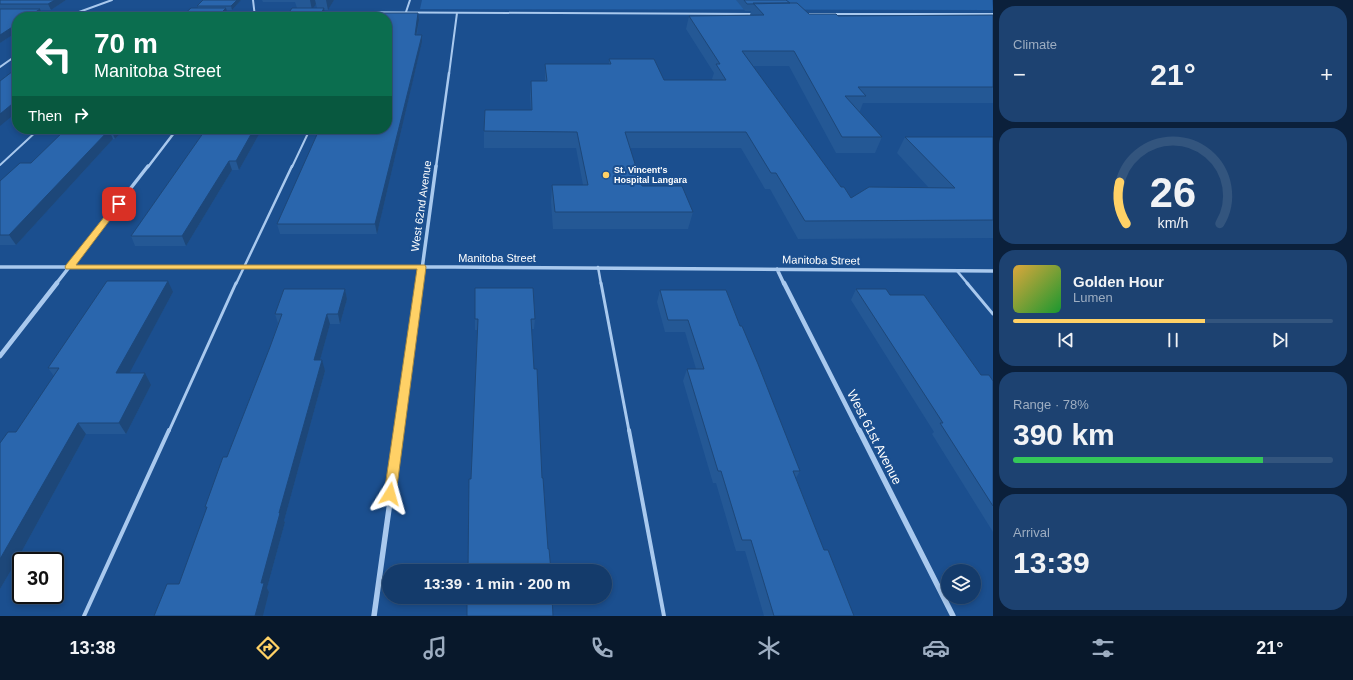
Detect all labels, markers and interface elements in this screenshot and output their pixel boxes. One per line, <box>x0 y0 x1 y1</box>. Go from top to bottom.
icon: left <box>28 28 80 80</box>
text: 70 m <box>94 28 158 59</box>
text: Climate <box>1013 37 1057 52</box>
text: 21° <box>1150 58 1196 91</box>
text: Manitoba Street <box>94 61 221 81</box>
text: − <box>1013 62 1026 87</box>
text: + <box>1320 62 1333 87</box>
icon: right <box>70 104 92 126</box>
text: Then <box>28 107 62 124</box>
street label: West 62nd Avenue <box>409 160 433 252</box>
place label: St. Vincent's Hospital Langara <box>614 165 688 185</box>
text: 26 <box>1150 169 1196 216</box>
marker: St. Vincent's Hospital Langara <box>601 170 611 180</box>
pin <box>102 187 136 221</box>
icon: arrive <box>108 193 130 215</box>
text: km/h <box>1158 215 1189 231</box>
street label: Manitoba Street <box>458 252 536 264</box>
street label: Manitoba Street <box>782 253 860 267</box>
text: Golden Hour <box>1073 273 1164 290</box>
text: Lumen <box>1073 290 1113 305</box>
icon: previous <box>1055 329 1077 351</box>
icon: pause <box>1162 329 1184 351</box>
icon: next <box>1269 329 1291 351</box>
street label: West 61st Avenue <box>844 387 905 487</box>
text: Range · 78% <box>1013 397 1089 412</box>
text: 390 km <box>1013 418 1115 451</box>
position arrow <box>369 473 411 515</box>
text: Arrival <box>1013 525 1050 540</box>
text: 13:39 <box>1013 546 1090 579</box>
speed limit sign: 30 <box>12 552 64 604</box>
map controls <box>941 564 981 604</box>
button: layers <box>941 564 981 604</box>
text: 13:39 · 1 min · 200 m <box>424 575 570 592</box>
icon: directions <box>254 634 282 662</box>
icon: music <box>421 634 449 662</box>
icon: phone <box>588 634 616 662</box>
icon: climate <box>755 634 783 662</box>
icon: car <box>922 634 950 662</box>
icon: filters <box>1089 634 1117 662</box>
text: 13:38 <box>69 638 116 658</box>
text: 21° <box>1256 638 1283 658</box>

